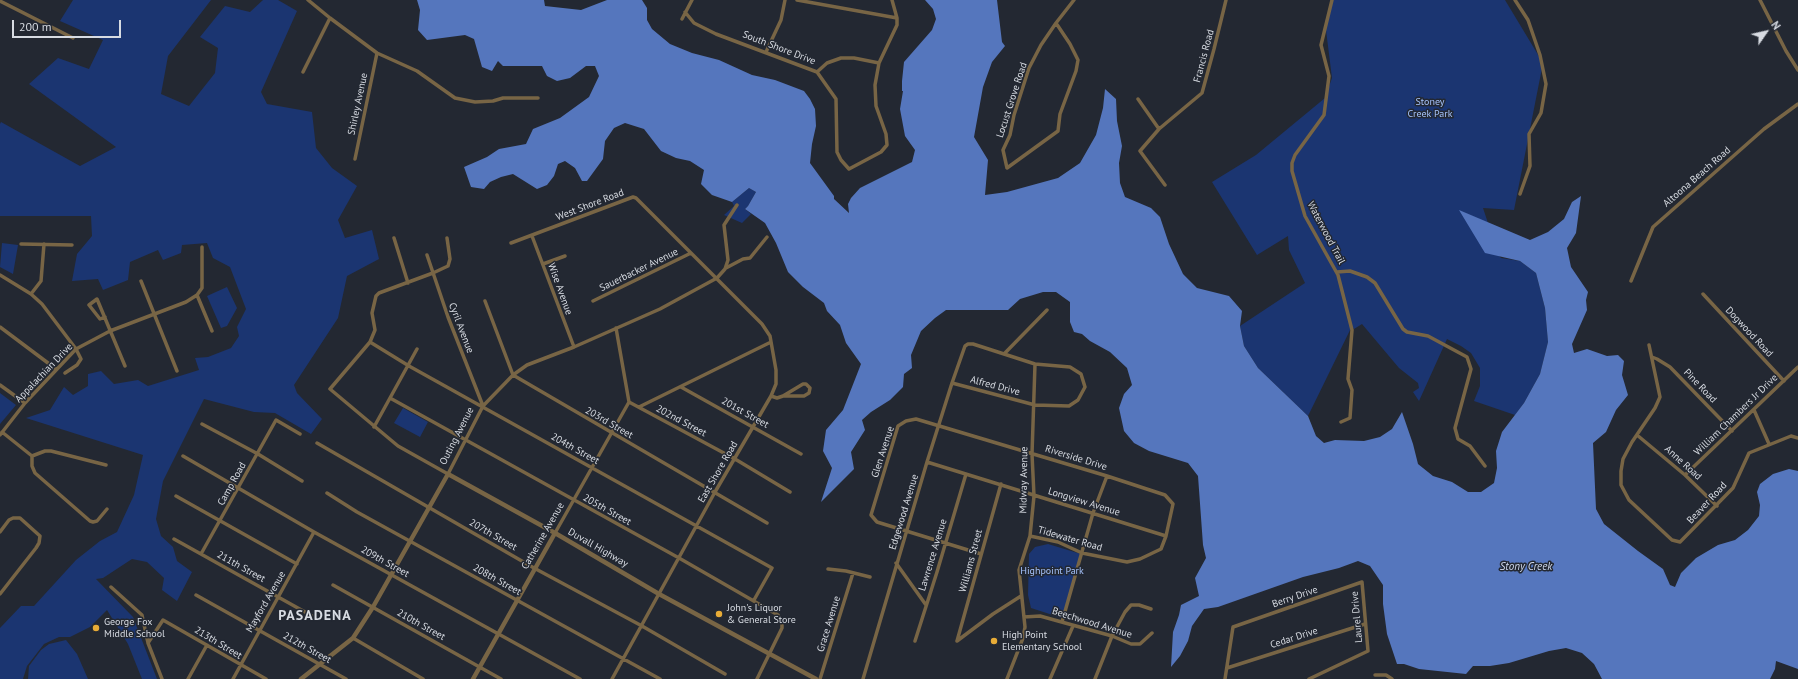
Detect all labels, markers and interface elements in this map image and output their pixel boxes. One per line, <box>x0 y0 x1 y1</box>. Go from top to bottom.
scale bar <box>14 12 123 38</box>
north arrow <box>1746 12 1786 52</box>
text: N <box>1768 18 1784 32</box>
text: 200 m <box>19 19 52 34</box>
street label: Francis Road <box>1191 28 1217 84</box>
street label: South Shore Drive <box>741 29 817 67</box>
street label: Locust Grove Road <box>994 61 1030 139</box>
street label: Shirley Avenue <box>346 72 370 136</box>
park label: Stoney Creek Park <box>1408 96 1452 120</box>
street label: Altoona Beach Road <box>1661 144 1733 210</box>
street label: West Shore Road <box>554 187 626 223</box>
street label: Waterwood Trail <box>1304 200 1348 266</box>
street label: Sauerbacker Avenue <box>598 246 680 294</box>
street label: Wise Avenue <box>545 262 575 316</box>
street label: Cyril Avenue <box>446 301 476 355</box>
street label: Dogwood Road <box>1723 304 1775 360</box>
street label: Appalachian Drive <box>13 341 75 405</box>
street label: Pine Road <box>1681 366 1719 406</box>
street label: William Chambers Jr Drive <box>1692 372 1780 458</box>
street label: Alfred Drive <box>969 374 1021 398</box>
street label: 201st Street <box>719 395 771 431</box>
street label: 202nd Street <box>654 403 708 439</box>
street label: 203rd Street <box>583 404 635 442</box>
street label: Outing Avenue <box>437 405 477 467</box>
street label: Glen Avenue <box>869 425 897 479</box>
street label: 204th Street <box>549 431 601 467</box>
street label: East Shore Road <box>696 439 740 505</box>
street label: Riverside Drive <box>1044 443 1108 473</box>
street label: Anne Road <box>1662 443 1704 483</box>
street label: Midway Avenue <box>1017 446 1031 514</box>
street label: Camp Road <box>215 460 249 508</box>
street label: Edgewood Avenue <box>887 473 921 551</box>
street label: Beaver Road <box>1685 480 1729 526</box>
street label: Longview Avenue <box>1047 485 1121 519</box>
street label: 205th Street <box>581 492 633 528</box>
street label: Catherine Avenue <box>519 501 567 571</box>
street label: 207th Street <box>467 517 519 553</box>
street label: Lawrence Avenue <box>916 518 950 592</box>
street label: Tidewater Road <box>1036 524 1104 554</box>
street label: Duvall Highway <box>566 526 630 570</box>
street label: Williams Street <box>957 528 985 594</box>
street label: 209th Street <box>359 544 411 580</box>
street label: 211th Street <box>215 549 267 585</box>
water label: Stony Creek <box>1500 560 1552 574</box>
street label: 208th Street <box>471 562 523 598</box>
park label: Highpoint Park <box>1020 565 1084 577</box>
street label: Mayford Avenue <box>244 569 288 635</box>
street label: Berry Drive <box>1271 584 1319 610</box>
street label: Laurel Drive <box>1349 591 1365 643</box>
street label: Grace Avenue <box>815 595 843 653</box>
place label: John's Liquor & General Store <box>727 602 796 626</box>
street label: Beechwood Avenue <box>1051 605 1133 641</box>
street label: 210th Street <box>395 607 447 643</box>
district label: PASADENA <box>278 608 352 624</box>
marker: John's Liquor & General Store <box>714 609 724 619</box>
place label: George Fox Middle School <box>104 616 165 640</box>
marker: George Fox Middle School <box>91 623 101 633</box>
street label: 213th Street <box>192 624 244 662</box>
street label: Cedar Drive <box>1269 625 1319 651</box>
place label: High Point Elementary School <box>1002 629 1082 652</box>
street label: 212th Street <box>281 630 333 666</box>
marker: High Point Elementary School <box>989 636 999 646</box>

